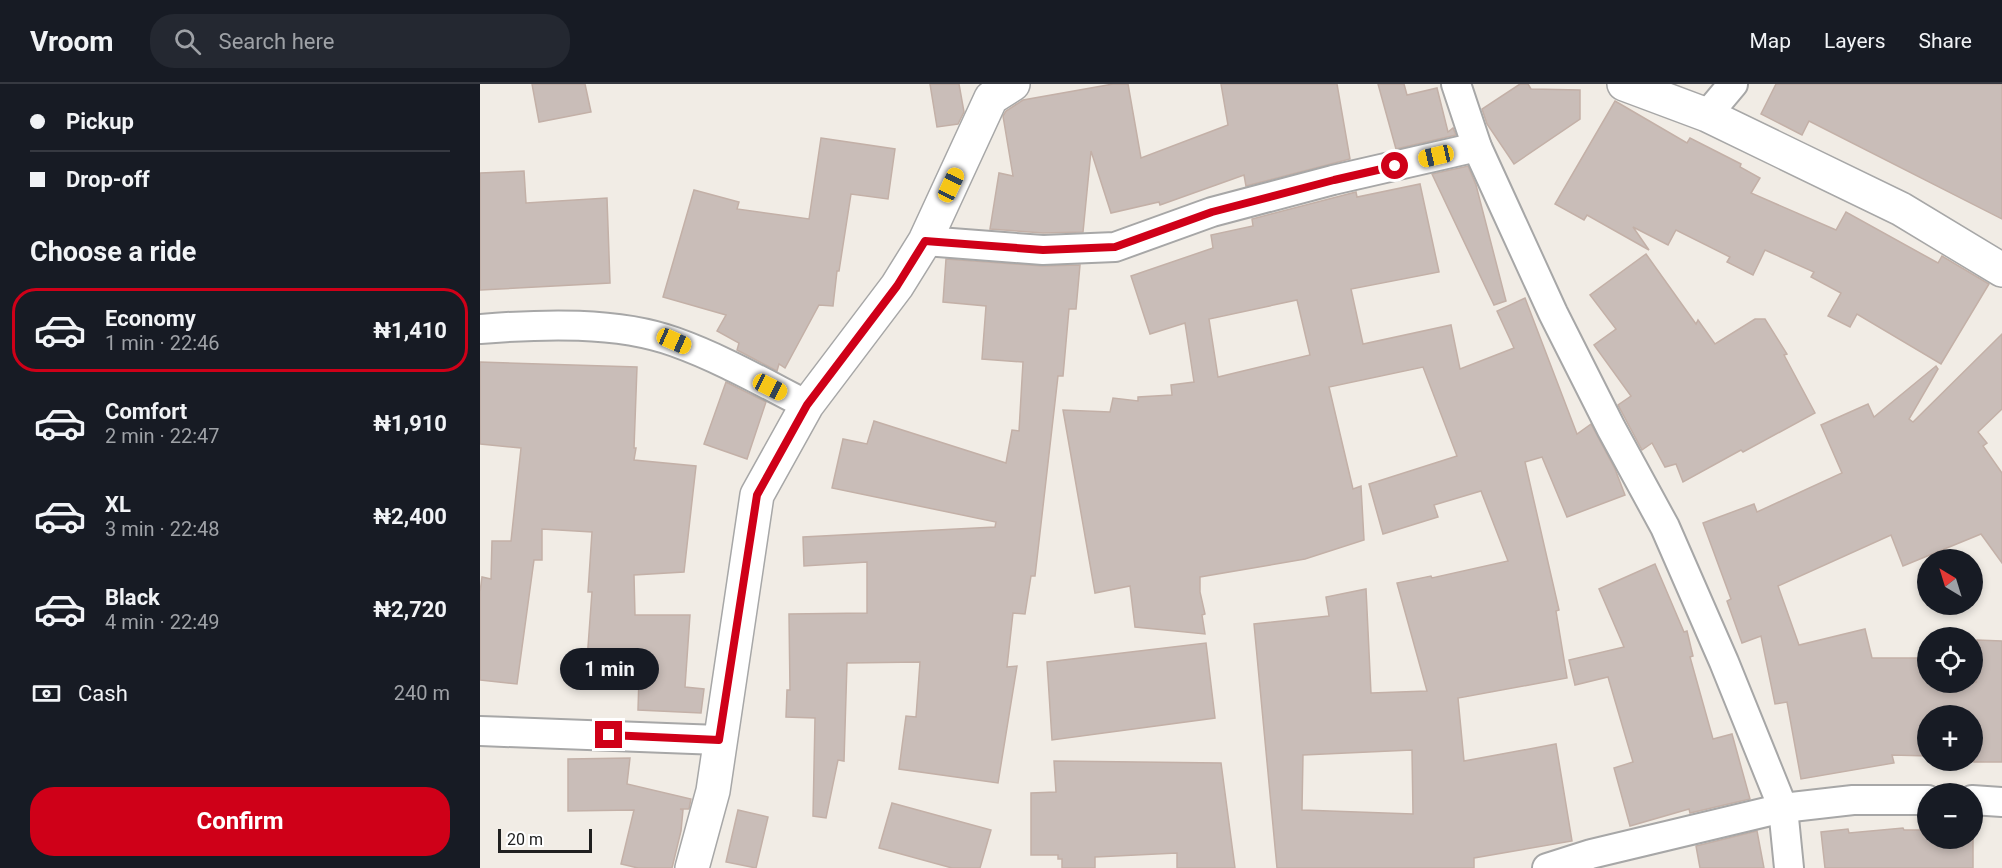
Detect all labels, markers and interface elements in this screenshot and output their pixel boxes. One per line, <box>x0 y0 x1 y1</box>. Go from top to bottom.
search box <box>150 14 570 68</box>
text: Vroom <box>30 25 114 58</box>
icon: search <box>171 25 204 58</box>
text: Search here <box>219 29 334 54</box>
text: Map <box>1749 29 1791 53</box>
text: Layers <box>1824 29 1885 53</box>
text: Share <box>1918 29 1972 53</box>
text: Pickup <box>66 109 134 134</box>
car <box>1416 143 1456 169</box>
route start <box>1381 152 1408 179</box>
car <box>935 165 967 205</box>
text: Drop-off <box>66 167 150 192</box>
text: Choose a ride <box>30 236 196 268</box>
icon: car <box>33 303 87 357</box>
text: Economy <box>105 306 196 331</box>
text: ₦1,410 <box>373 318 447 343</box>
car <box>654 325 694 357</box>
text: 1 min · 22:46 <box>105 331 220 355</box>
car <box>750 371 790 403</box>
icon: car <box>33 396 87 450</box>
text: Comfort <box>105 399 187 424</box>
text: ₦1,910 <box>373 411 447 436</box>
text: 2 min · 22:47 <box>105 424 220 448</box>
icon: car <box>33 489 87 543</box>
text: XL <box>105 492 131 517</box>
text: ₦2,400 <box>373 504 447 529</box>
text: 3 min · 22:48 <box>105 517 220 541</box>
north arrow <box>1917 549 1983 615</box>
map controls <box>1917 549 1983 849</box>
icon: car <box>33 582 87 636</box>
text: Black <box>105 585 160 610</box>
text: ₦2,720 <box>373 597 447 622</box>
text: 4 min · 22:49 <box>105 610 220 634</box>
button: locate <box>1917 627 1983 693</box>
callout: 1 min <box>560 648 658 690</box>
text: 1 min <box>584 657 635 681</box>
icon: cash <box>30 677 63 710</box>
text: Cash <box>78 681 128 706</box>
text: 240 m <box>394 681 450 705</box>
button: + <box>1917 705 1983 771</box>
route end <box>595 721 622 748</box>
button: − <box>1917 783 1983 849</box>
button: Confirm <box>30 787 450 856</box>
scale bar <box>498 826 592 854</box>
text: 20 m <box>507 830 543 849</box>

